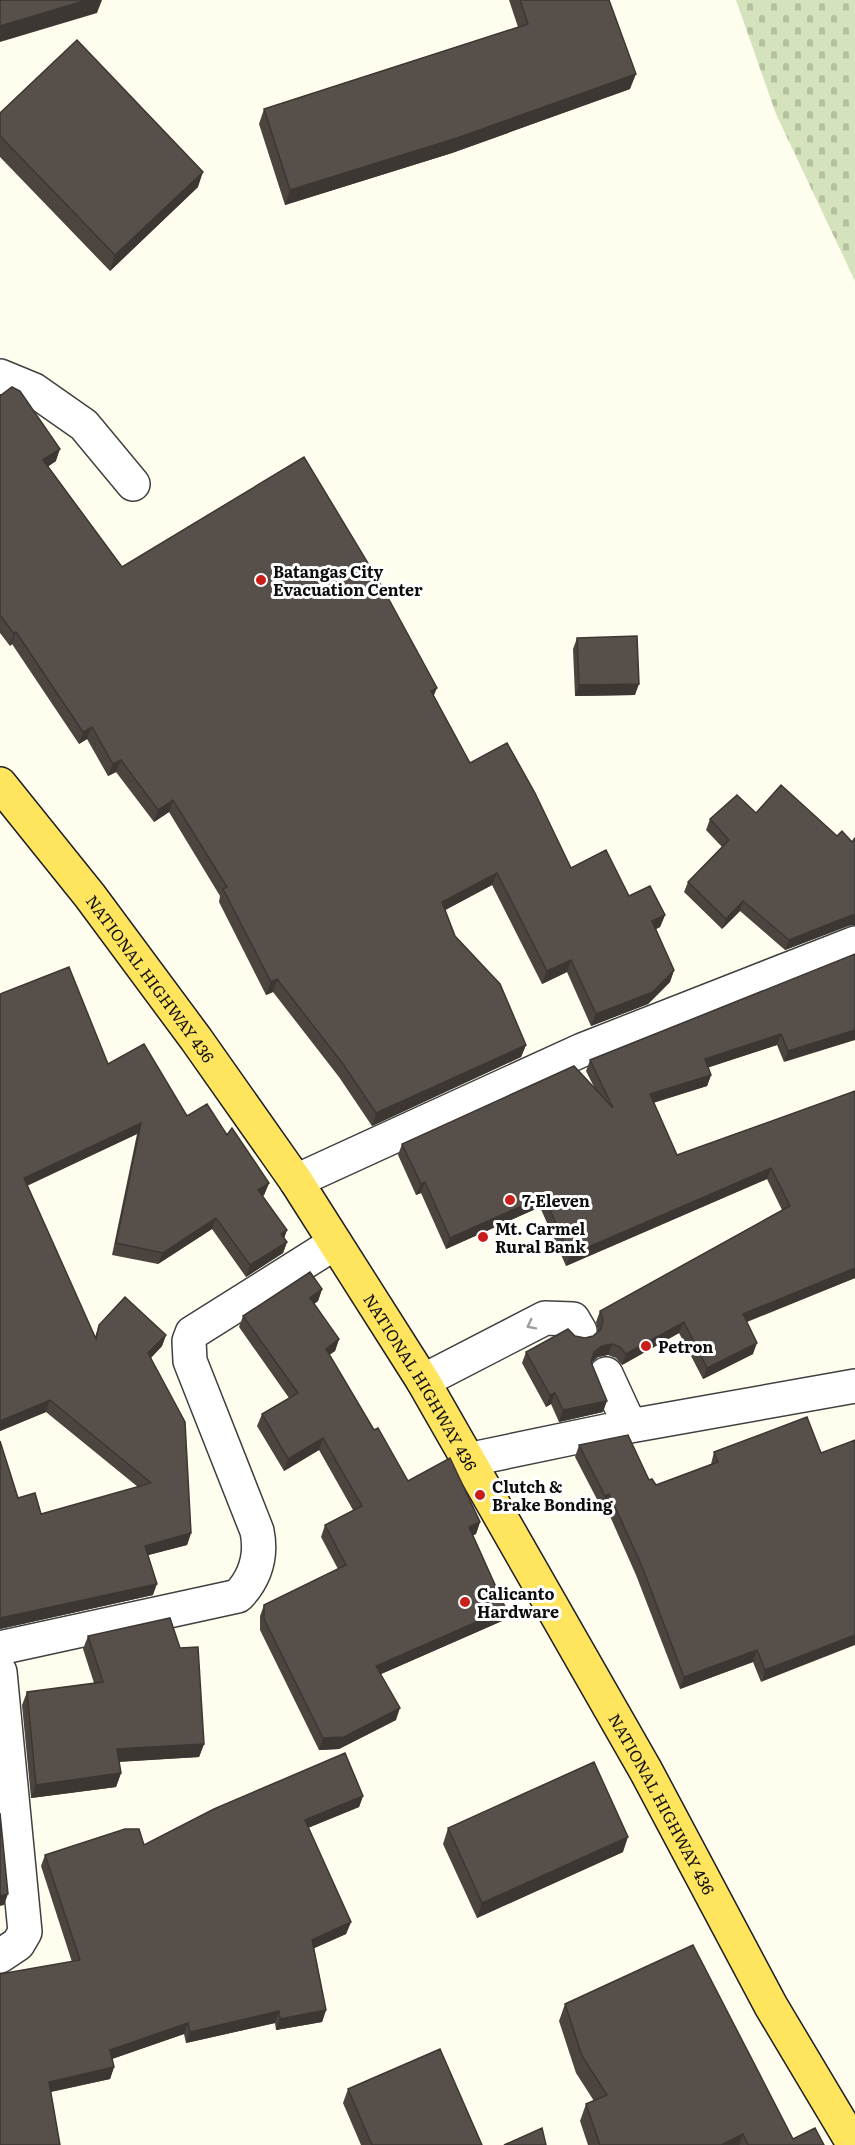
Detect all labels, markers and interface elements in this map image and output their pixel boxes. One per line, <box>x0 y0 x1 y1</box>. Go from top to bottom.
place label: Batangas City Evacuation Center <box>273 559 423 601</box>
marker: Batangas City Evacuation Center <box>254 573 268 587</box>
street label: NATIONAL HIGHWAY 436 <box>81 890 221 1067</box>
place label: 7-Eleven <box>522 1188 590 1212</box>
marker: 7-Eleven <box>503 1193 517 1207</box>
place label: Mt. Carmel Rural Bank <box>495 1216 586 1258</box>
marker: Mt. Carmel Rural Bank <box>476 1230 490 1244</box>
street label: NATIONAL HIGHWAY 436 <box>358 1289 484 1475</box>
one-way arrow <box>526 1318 537 1329</box>
place label: Petron <box>658 1334 713 1358</box>
marker: Petron <box>639 1339 653 1353</box>
place label: Clutch & Brake Bonding <box>492 1474 613 1516</box>
marker: Clutch & Brake Bonding <box>473 1488 487 1502</box>
place label: Calicanto Hardware <box>477 1581 559 1623</box>
marker: Calicanto Hardware <box>458 1595 472 1609</box>
street label: NATIONAL HIGHWAY 436 <box>603 1709 722 1899</box>

